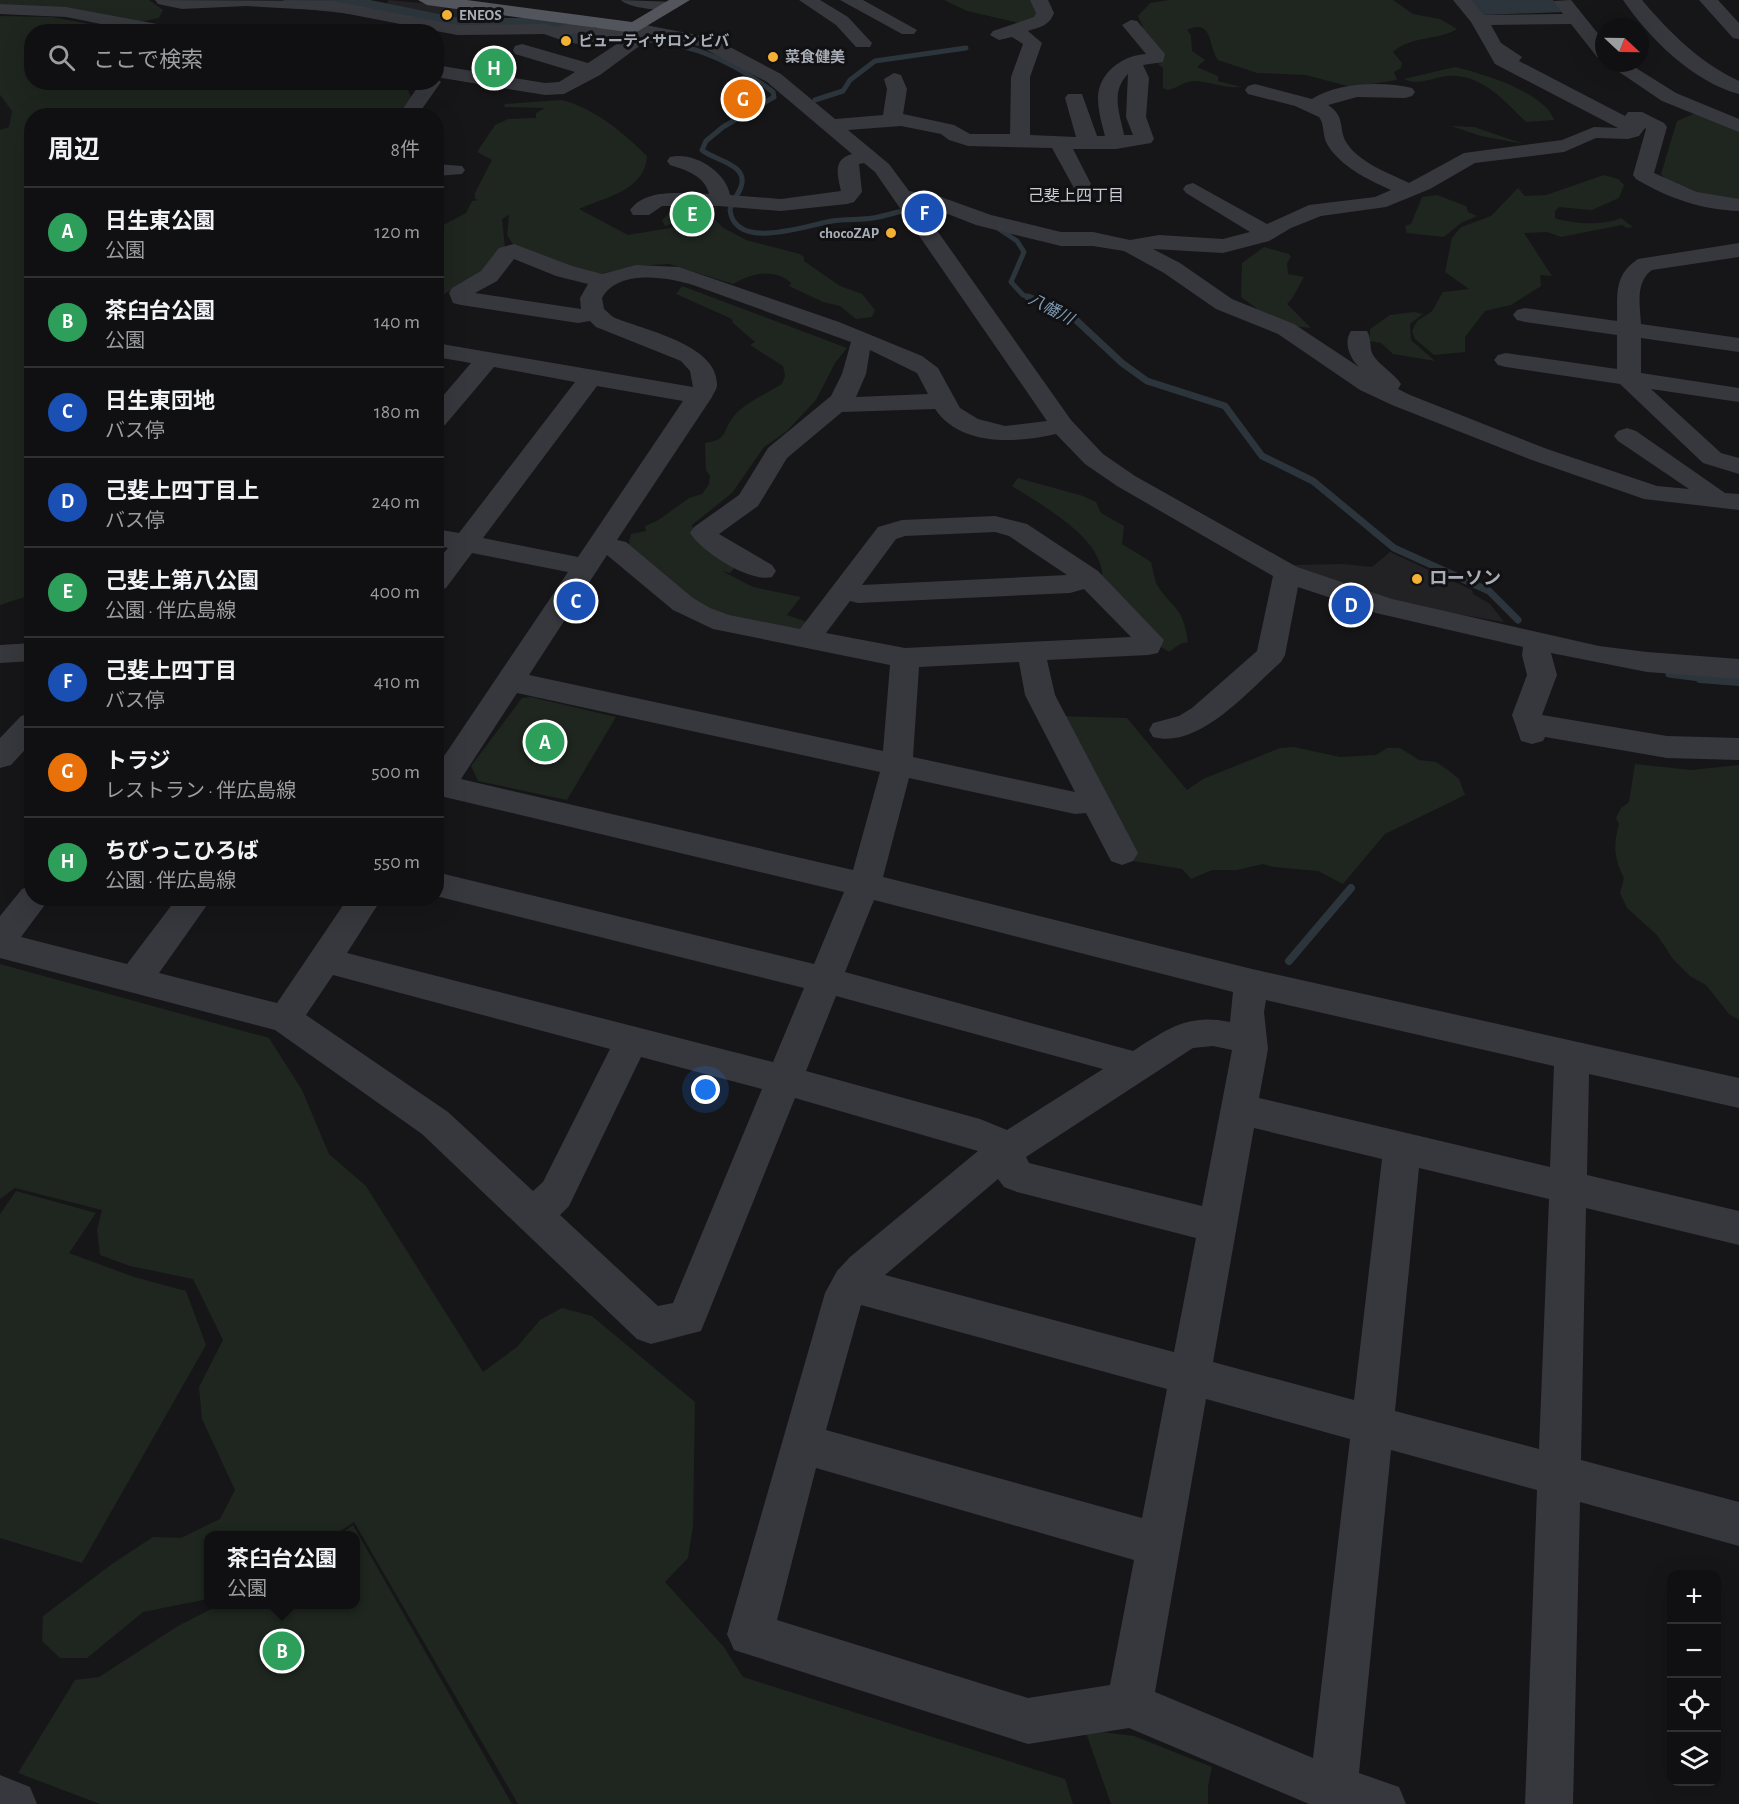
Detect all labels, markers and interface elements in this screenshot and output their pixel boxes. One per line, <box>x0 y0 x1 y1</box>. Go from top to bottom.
marker: ENEOS <box>440 8 454 22</box>
place label: ENEOS <box>459 8 502 23</box>
north arrow <box>1595 18 1649 72</box>
search box <box>24 24 444 90</box>
place label: ビューティサロン ビバ <box>578 33 729 49</box>
marker: ビューティサロン ビバ <box>559 34 573 48</box>
icon: search <box>45 41 78 74</box>
pin: H <box>474 46 514 90</box>
text: ここで検索 <box>93 49 203 71</box>
place label: 菜食健美 <box>785 49 845 65</box>
marker: 菜食健美 <box>766 50 780 64</box>
pin: G <box>724 76 762 122</box>
text: 周辺 <box>48 137 100 163</box>
text: 8件 <box>391 140 420 160</box>
district label: 己斐上四丁目 <box>1028 188 1124 204</box>
pin: F <box>904 190 944 236</box>
pin: E <box>672 192 712 236</box>
text: 日生東公園 <box>105 210 215 232</box>
text: A <box>62 222 74 242</box>
text: 120 m <box>374 222 420 242</box>
place label: chocoZAP <box>819 226 880 241</box>
marker: chocoZAP <box>884 226 898 240</box>
text: 公園 <box>105 241 145 261</box>
water label: 八幡川 <box>1026 290 1078 328</box>
text: 茶臼台公園 <box>105 300 215 322</box>
text: B <box>62 312 73 332</box>
text: 140 m <box>374 312 420 332</box>
text: 公園 <box>105 331 145 351</box>
text: 日生東団地 <box>105 390 215 412</box>
text: C <box>62 402 73 422</box>
text: 180 m <box>374 402 420 422</box>
text: バス停 <box>105 421 165 441</box>
text: 己斐上四丁目上 <box>105 480 259 502</box>
text: D <box>61 492 74 512</box>
text: 240 m <box>371 492 420 512</box>
text: バス停 <box>105 511 165 531</box>
text: 己斐上第八公園 <box>105 570 259 592</box>
place label: ローソン <box>1429 570 1501 588</box>
marker: ローソン <box>1410 572 1424 586</box>
pin: C <box>556 578 596 624</box>
text: E <box>62 582 73 602</box>
text: 400 m <box>370 582 420 602</box>
pin: D <box>1332 582 1370 628</box>
text: 公園 · 伴広島線 <box>105 601 236 621</box>
text: 己斐上四丁目 <box>105 660 237 682</box>
text: F <box>63 672 72 692</box>
text: 410 m <box>374 672 420 692</box>
text: バス停 <box>105 691 165 711</box>
pin: A <box>526 720 564 764</box>
text: トラジ <box>105 750 171 772</box>
text: G <box>62 762 73 782</box>
text: 500 m <box>371 762 420 782</box>
text: レストラン · 伴広島線 <box>105 781 296 801</box>
text: ちびっこひろば <box>105 840 259 862</box>
text: H <box>61 852 74 872</box>
text: 550 m <box>373 852 420 872</box>
text: 公園 · 伴広島線 <box>105 871 236 891</box>
your location <box>691 1075 720 1104</box>
popup <box>204 1531 360 1609</box>
text: 茶臼台公園 <box>227 1548 337 1570</box>
map controls <box>1667 1570 1721 1786</box>
button: + <box>1667 1570 1721 1624</box>
text: 公園 <box>227 1579 267 1599</box>
button: − <box>1667 1624 1721 1678</box>
pin: B <box>262 1628 302 1674</box>
button: locate <box>1667 1678 1721 1732</box>
button: layers <box>1667 1732 1721 1786</box>

